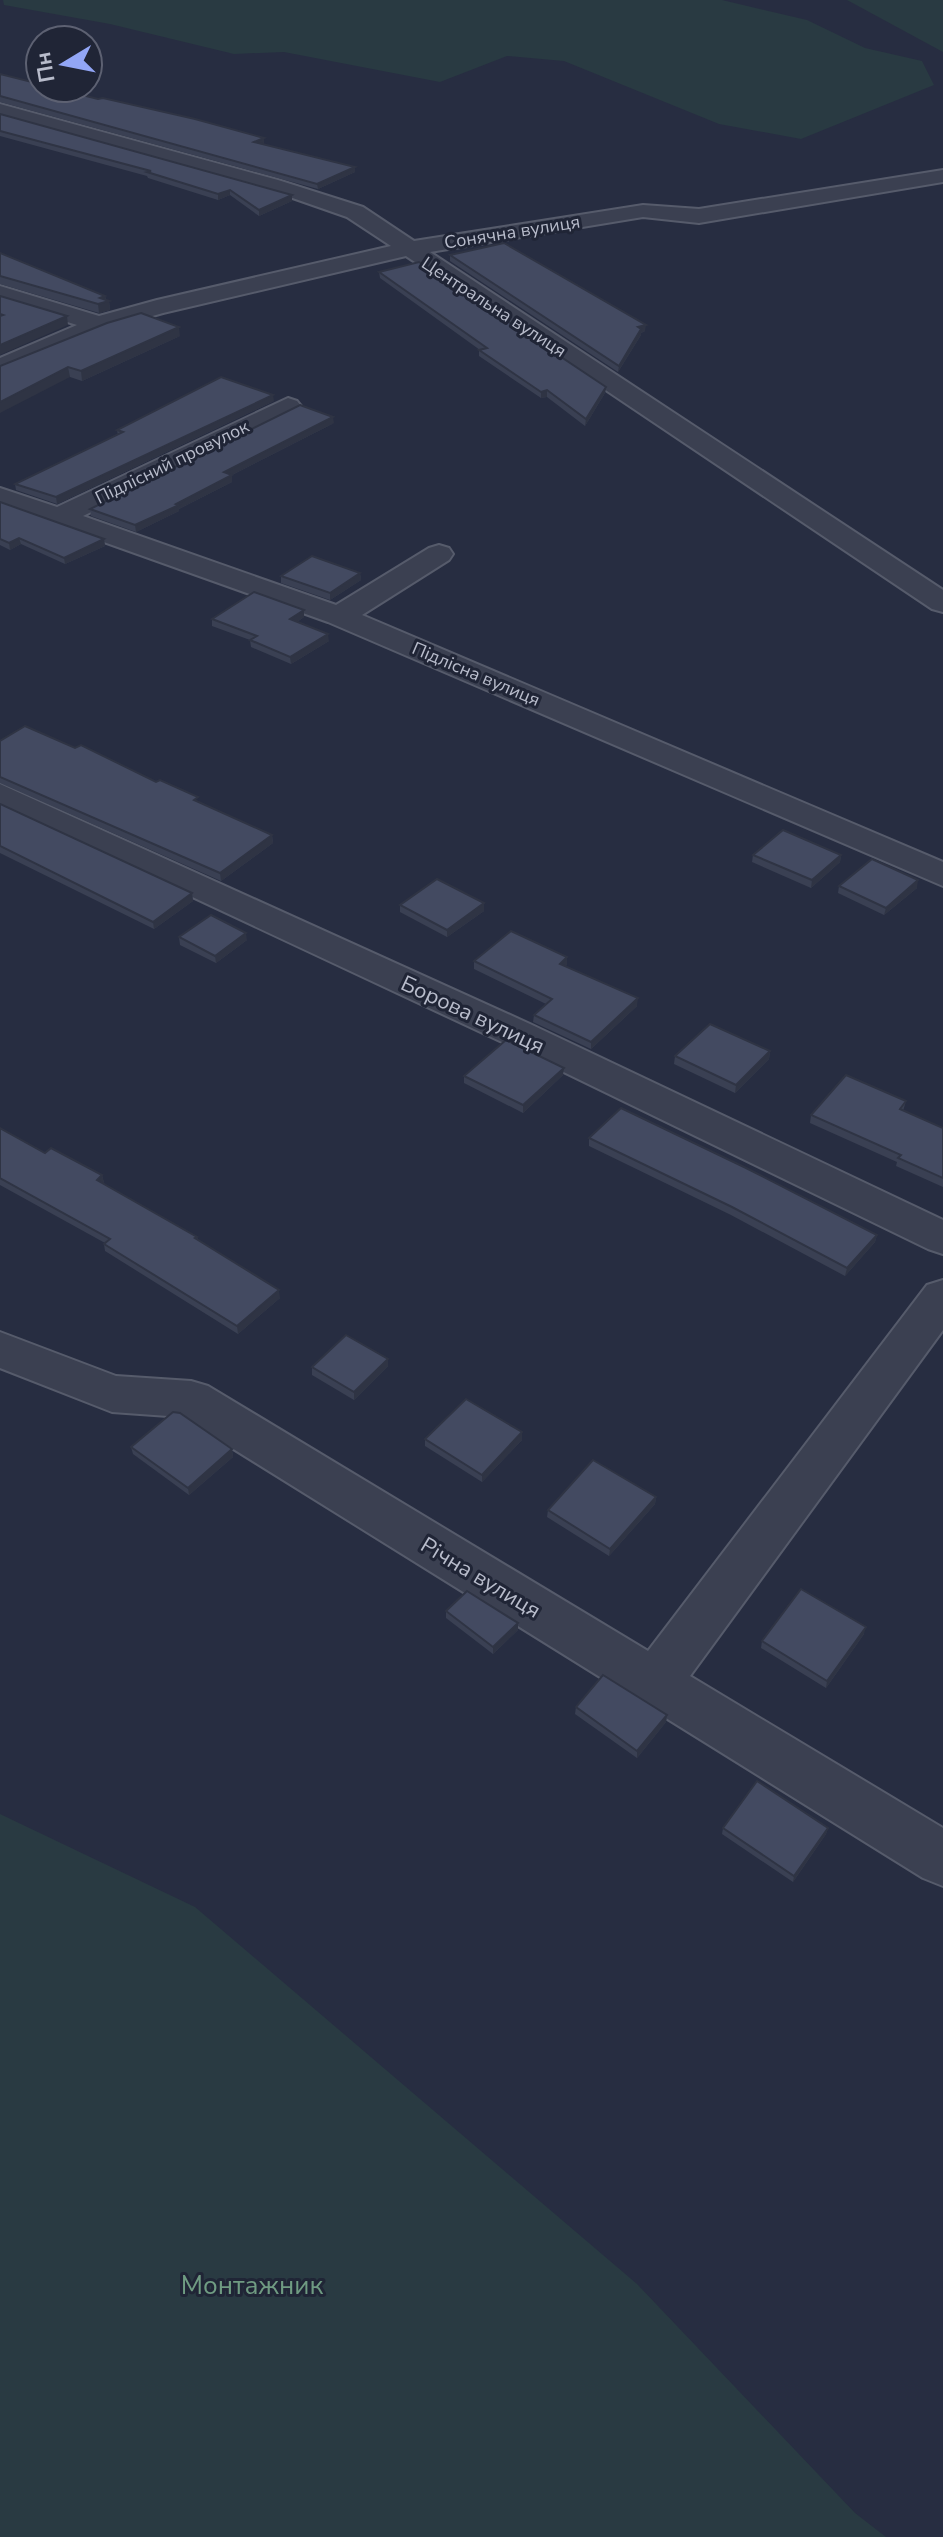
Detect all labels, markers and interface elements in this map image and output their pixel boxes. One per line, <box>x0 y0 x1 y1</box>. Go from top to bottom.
north arrow <box>24 24 104 104</box>
text: Пн <box>28 50 63 85</box>
street label: Сонячна вулиця <box>442 209 582 255</box>
street label: Центральна вулиця <box>417 251 571 363</box>
street label: Підлісний провулок <box>91 414 253 510</box>
street label: Підлісна вулиця <box>408 636 544 712</box>
street label: Борова вулиця <box>396 968 549 1061</box>
street label: Річна вулиця <box>415 1530 546 1626</box>
park label: Монтажник <box>181 2268 323 2303</box>

